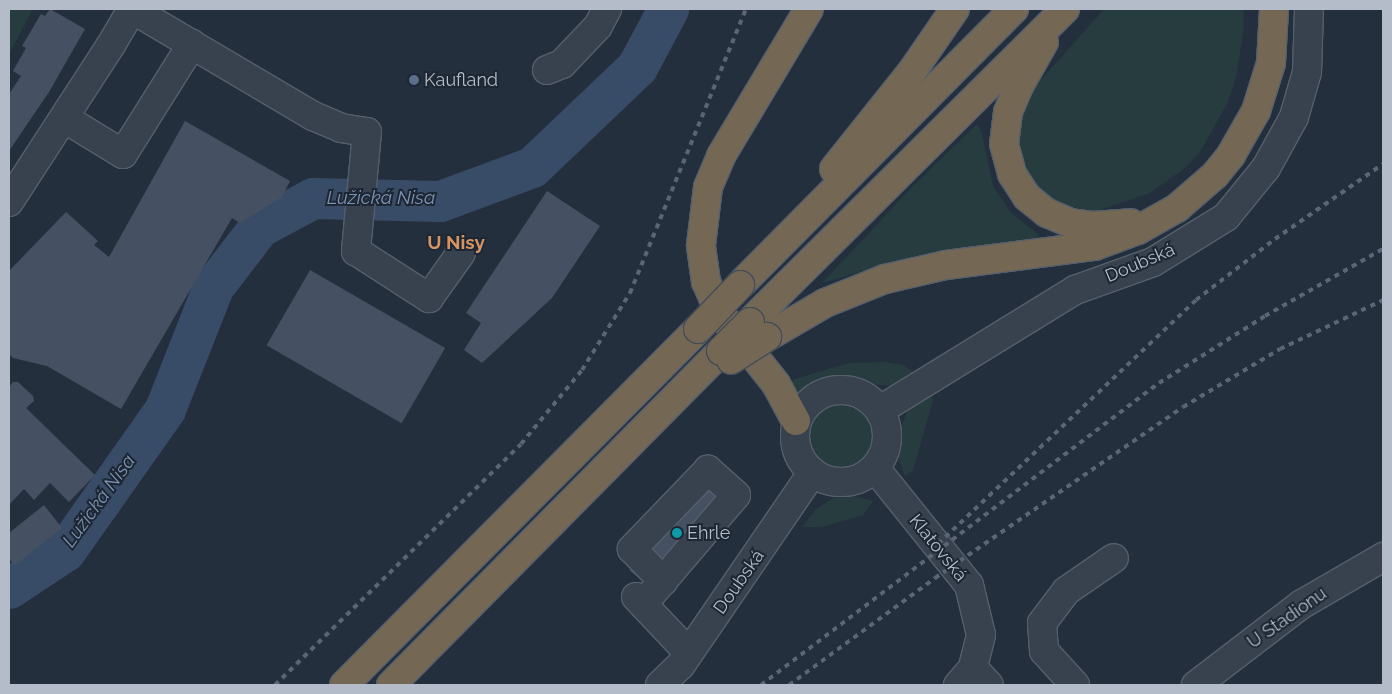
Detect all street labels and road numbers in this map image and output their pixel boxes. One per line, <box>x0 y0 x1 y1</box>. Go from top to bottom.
street label: Doubská <box>1102 239 1178 287</box>
street label: Klatovská <box>904 510 972 586</box>
street label: Doubská <box>709 546 769 618</box>
street label: U Stadionu <box>1243 583 1331 653</box>

